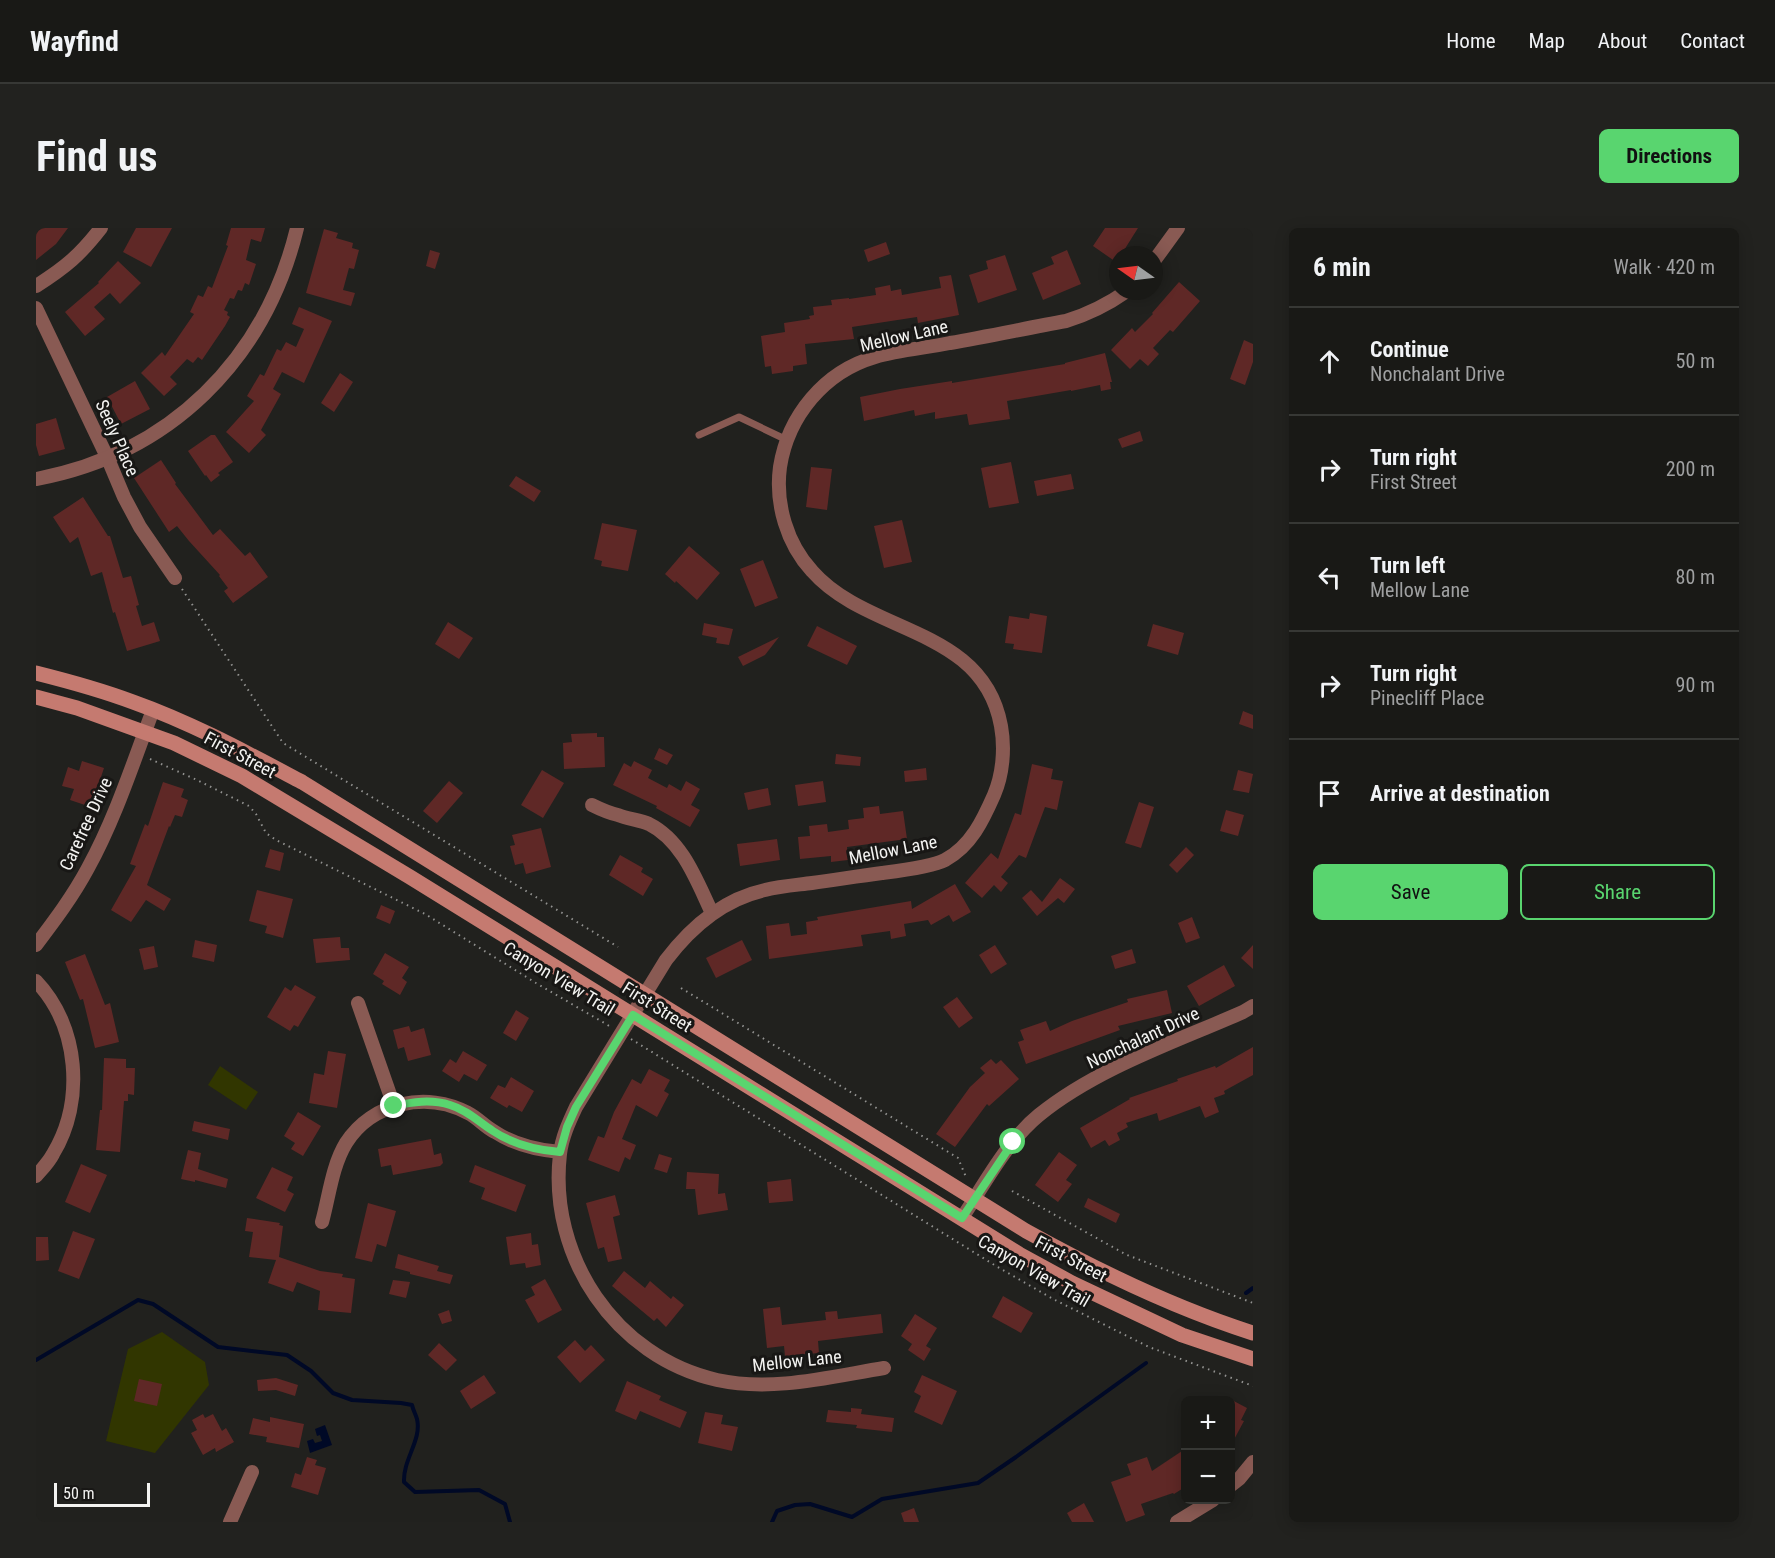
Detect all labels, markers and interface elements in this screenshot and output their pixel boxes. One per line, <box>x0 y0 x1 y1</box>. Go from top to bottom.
text: Wayfind <box>30 25 119 58</box>
text: Home <box>1446 29 1496 53</box>
text: Map <box>1529 29 1565 53</box>
text: About <box>1598 29 1647 53</box>
text: Contact <box>1680 29 1745 53</box>
button: Directions <box>1599 129 1739 183</box>
text: Find us <box>36 132 157 181</box>
north arrow <box>1109 246 1163 300</box>
text: 6 min <box>1313 252 1371 282</box>
text: Walk · 420 m <box>1614 255 1715 279</box>
street label: Mellow Lane <box>858 315 950 356</box>
text: Continue <box>1370 337 1449 362</box>
icon: ahead <box>1313 345 1346 378</box>
text: 50 m <box>1676 349 1715 373</box>
text: Nonchalant Drive <box>1370 362 1505 386</box>
street label: Seely Place <box>91 396 144 479</box>
text: Turn right <box>1370 445 1457 470</box>
icon: right <box>1313 453 1346 486</box>
text: 200 m <box>1666 457 1715 481</box>
text: First Street <box>1370 470 1457 494</box>
text: Turn left <box>1370 553 1445 578</box>
icon: left <box>1313 561 1346 594</box>
text: 80 m <box>1676 565 1715 589</box>
text: Mellow Lane <box>1370 578 1469 602</box>
text: Turn right <box>1370 661 1457 686</box>
icon: right <box>1313 669 1346 702</box>
text: 90 m <box>1676 673 1715 697</box>
text: Pinecliff Place <box>1370 686 1484 710</box>
street label: First Street <box>201 727 280 782</box>
street label: Carefree Drive <box>55 774 116 874</box>
icon: arrive <box>1313 777 1346 810</box>
text: Arrive at destination <box>1370 781 1550 806</box>
street label: Mellow Lane <box>847 831 939 868</box>
button: Save <box>1313 864 1508 920</box>
button: Share <box>1520 864 1715 920</box>
street label: Canyon View Trail <box>500 937 619 1020</box>
street label: First Street <box>619 977 696 1036</box>
street label: Nonchalant Drive <box>1083 1002 1202 1073</box>
route end <box>380 1092 406 1118</box>
route start <box>999 1128 1025 1154</box>
street label: Canyon View Trail <box>975 1230 1094 1311</box>
street label: First Street <box>1032 1231 1111 1286</box>
street label: Mellow Lane <box>751 1345 843 1376</box>
map controls <box>1181 1396 1235 1504</box>
button: + <box>1181 1396 1235 1450</box>
button: − <box>1181 1450 1235 1504</box>
scale bar <box>54 1480 150 1508</box>
text: 50 m <box>63 1484 95 1503</box>

